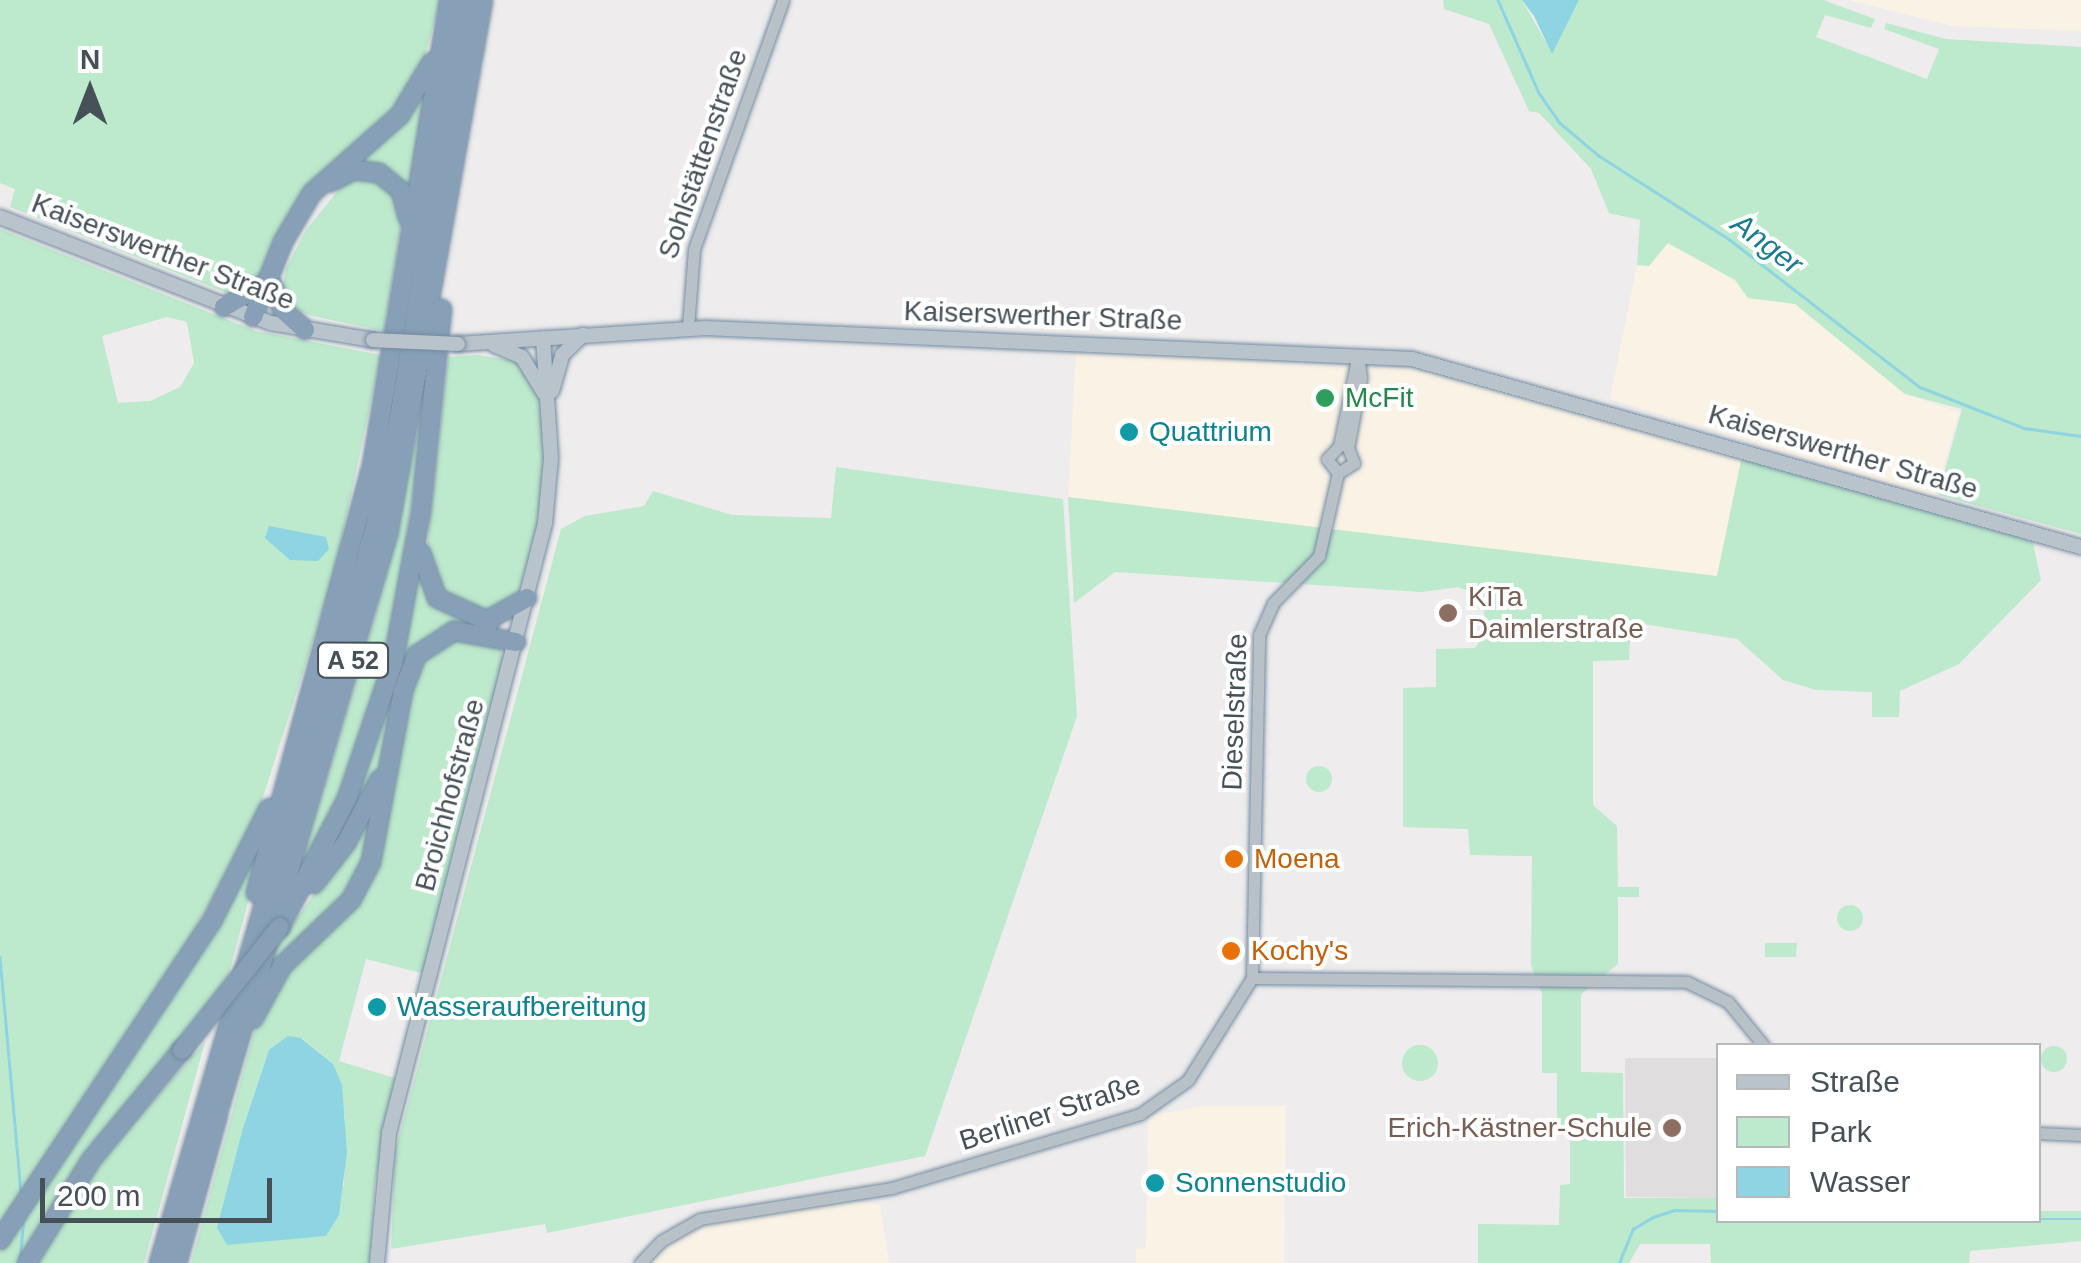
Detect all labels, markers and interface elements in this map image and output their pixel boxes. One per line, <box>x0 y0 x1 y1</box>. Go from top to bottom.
north arrow <box>40 40 140 140</box>
text: N <box>80 44 100 75</box>
street label: Sohlstättenstraße <box>651 45 755 263</box>
street label: Kaiserswerther Straße <box>27 186 299 318</box>
water label: Anger <box>1724 206 1810 282</box>
street label: Kaiserswerther Straße <box>903 294 1183 338</box>
place label: McFit <box>1345 381 1413 415</box>
marker: McFit <box>1314 387 1336 409</box>
street label: Kaiserswerther Straße <box>1704 397 1982 507</box>
place label: Quattrium <box>1149 415 1272 449</box>
marker: Quattrium <box>1118 421 1140 443</box>
place label: KiTa Daimlerstraße <box>1468 580 1644 646</box>
marker: KiTa Daimlerstraße <box>1437 602 1459 624</box>
street label: Dieselstraße <box>1215 633 1255 791</box>
road number: A 52 <box>316 640 390 680</box>
street label: Broichhofstraße <box>408 695 492 895</box>
place label: Moena <box>1254 842 1340 876</box>
marker: Moena <box>1223 848 1245 870</box>
place label: Kochy's <box>1251 934 1348 968</box>
marker: Kochy's <box>1220 940 1242 962</box>
place label: Wasseraufbereitung <box>397 990 647 1024</box>
marker: Wasseraufbereitung <box>366 996 388 1018</box>
legend <box>1716 1043 2041 1223</box>
text: Straße <box>1810 1065 1900 1098</box>
street label: Berliner Straße <box>955 1068 1145 1158</box>
place label: Erich-Kästner-Schule <box>1387 1111 1652 1145</box>
text: Park <box>1810 1115 1872 1148</box>
marker: Erich-Kästner-Schule <box>1661 1117 1683 1139</box>
scale bar <box>45 1158 278 1220</box>
text: Wasser <box>1810 1165 1911 1198</box>
place label: Sonnenstudio <box>1175 1166 1346 1200</box>
marker: Sonnenstudio <box>1144 1172 1166 1194</box>
text: 200 m <box>57 1179 140 1212</box>

